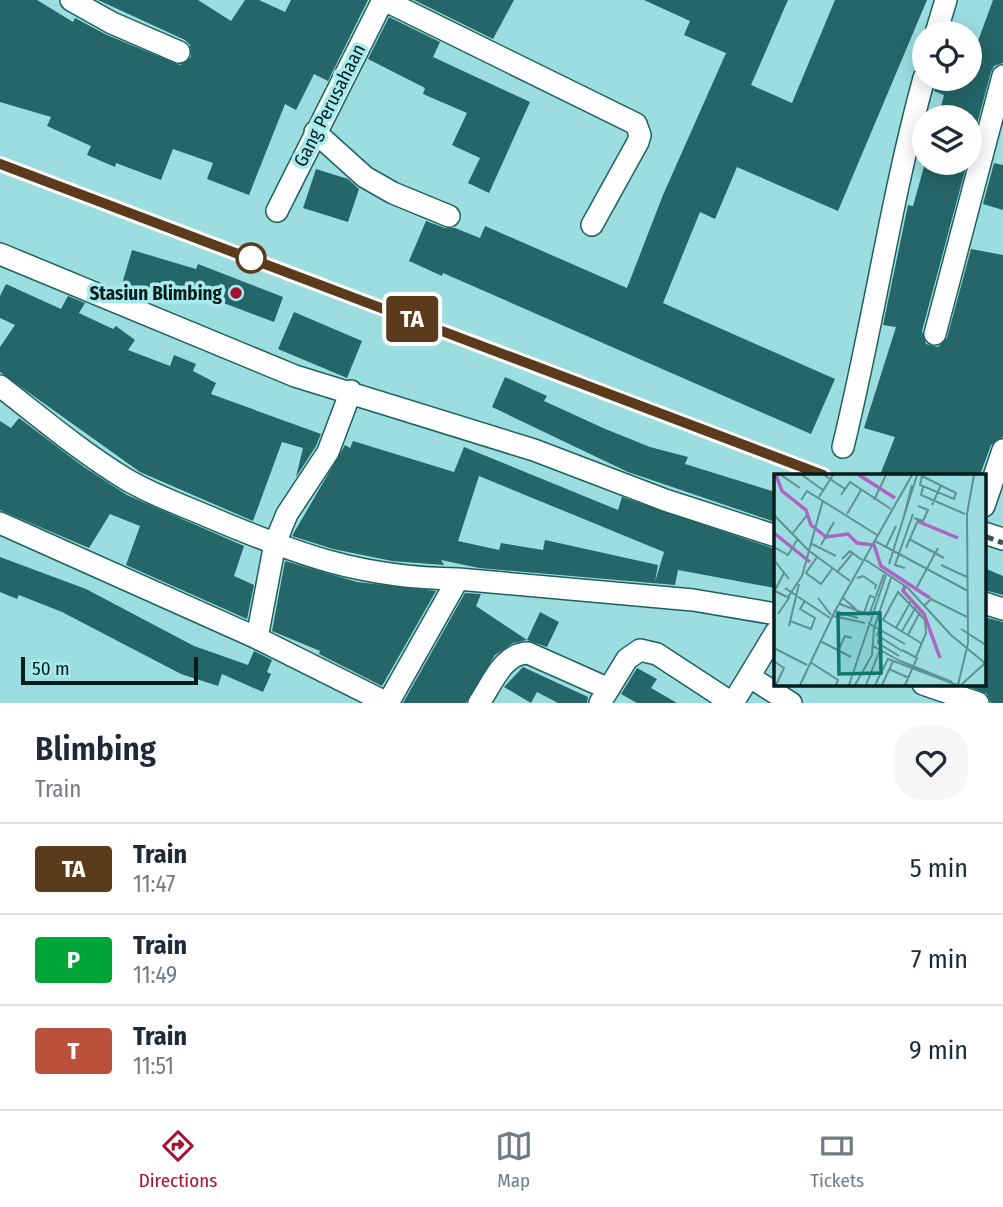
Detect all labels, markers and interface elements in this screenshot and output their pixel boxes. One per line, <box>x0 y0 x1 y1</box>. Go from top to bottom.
map controls <box>912 21 982 175</box>
button: locate <box>912 21 982 91</box>
street label: Gang Perusahaan <box>289 40 370 170</box>
button: layers <box>912 105 982 175</box>
unlabelled marker <box>236 243 266 273</box>
place label: Stasiun Blimbing <box>89 282 223 305</box>
marker: Stasiun Blimbing <box>228 285 244 301</box>
line badge: TA <box>380 296 444 342</box>
text: TA <box>400 305 424 333</box>
inset map <box>774 474 986 685</box>
scale bar <box>21 654 198 686</box>
text: 50 m <box>32 657 70 680</box>
button: heart <box>894 726 968 800</box>
text: Blimbing <box>35 729 156 769</box>
text: Train <box>35 775 81 803</box>
text: Train <box>133 839 187 870</box>
text: 5 min <box>910 853 968 884</box>
text: TA <box>62 855 85 883</box>
text: 11:47 <box>133 870 175 898</box>
text: Train <box>133 930 187 961</box>
text: 7 min <box>911 944 968 975</box>
text: P <box>67 946 80 974</box>
text: 11:49 <box>133 961 177 989</box>
text: Train <box>133 1021 187 1052</box>
text: 9 min <box>909 1035 968 1066</box>
text: T <box>68 1037 79 1065</box>
text: 11:51 <box>133 1052 174 1080</box>
tab: Directions <box>139 1127 217 1192</box>
tab: Map <box>495 1127 533 1192</box>
tab: Tickets <box>810 1127 864 1192</box>

